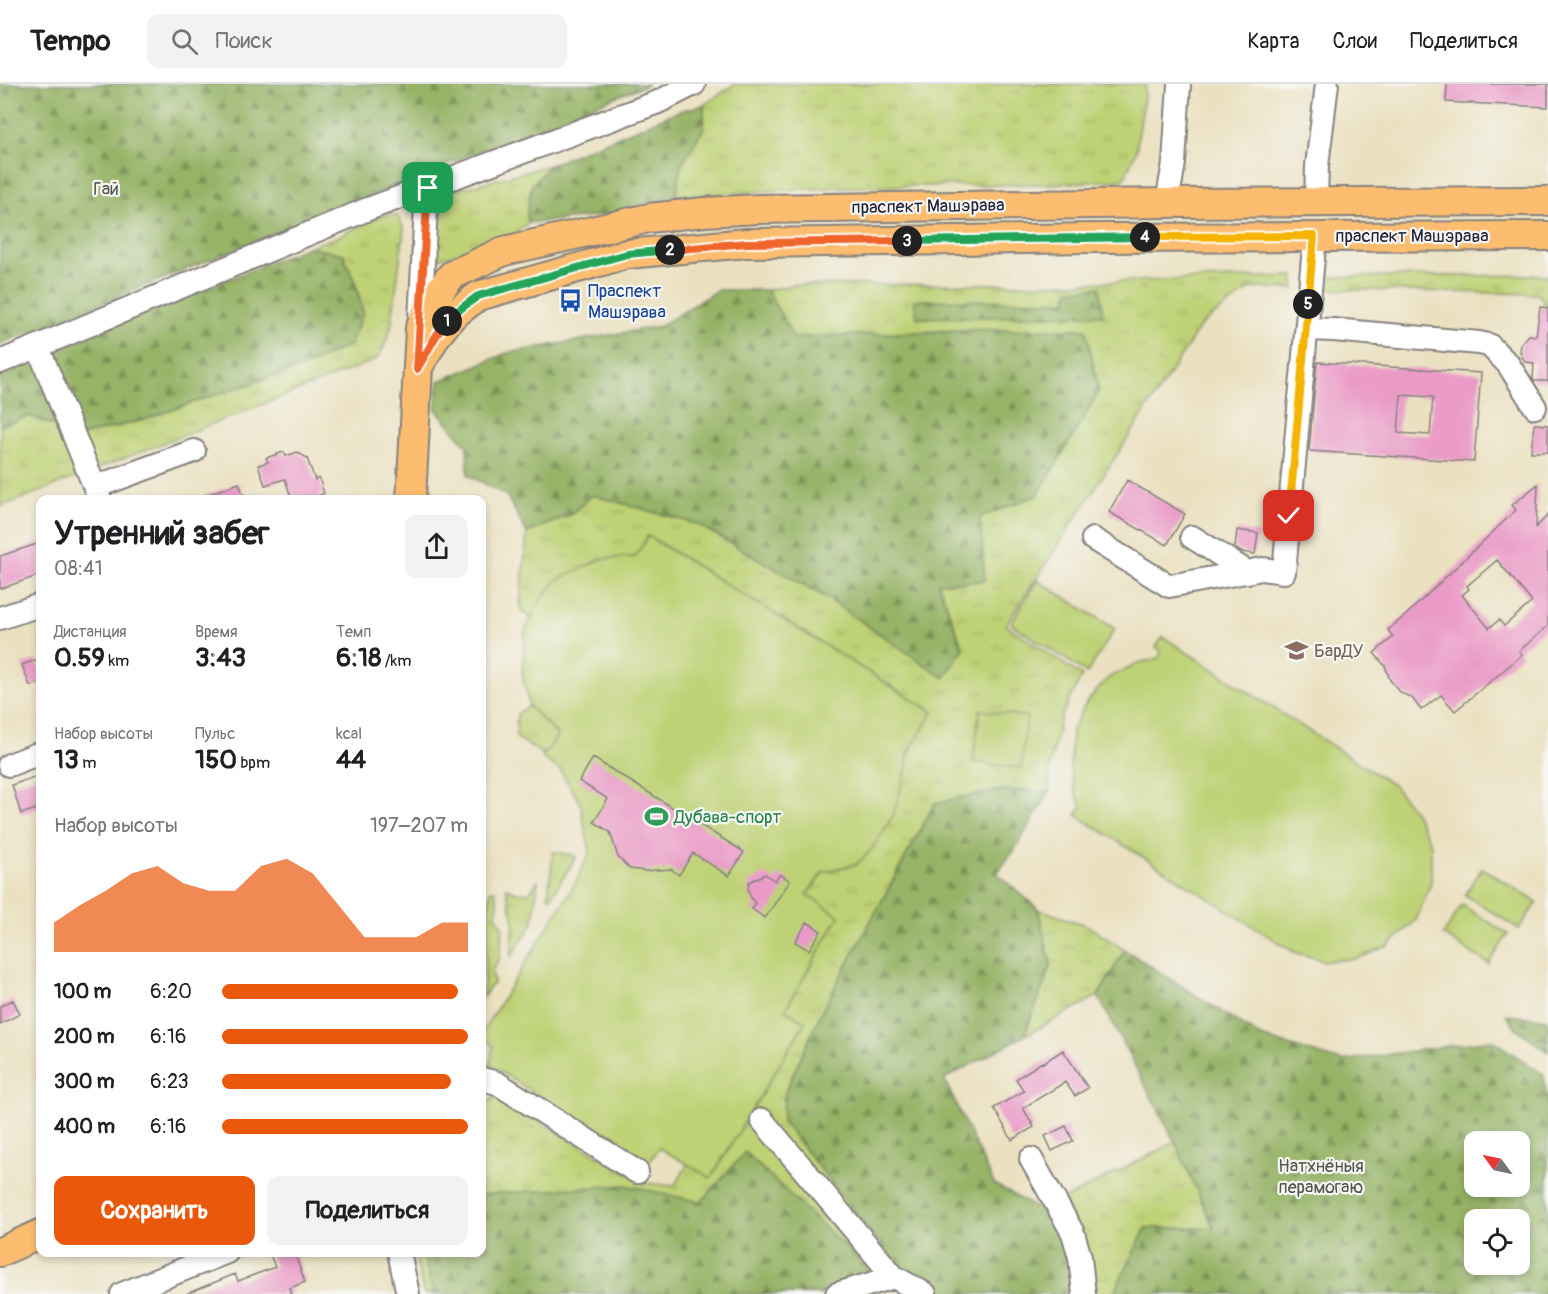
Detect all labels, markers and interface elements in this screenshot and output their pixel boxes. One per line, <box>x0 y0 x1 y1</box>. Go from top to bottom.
search box <box>147 14 567 68</box>
text: Tempo <box>30 24 111 59</box>
icon: search <box>168 25 201 58</box>
text: Поиск <box>216 27 273 55</box>
text: Карта <box>1247 28 1299 55</box>
text: Слои <box>1332 28 1377 55</box>
text: Поделиться <box>1410 28 1518 55</box>
pin <box>402 162 453 213</box>
icon: arrive <box>411 171 444 204</box>
park label: Гай <box>93 178 119 201</box>
street label: праспект Машэрава <box>851 194 1005 219</box>
pin: 4 <box>1130 222 1160 252</box>
street label: праспект Машэрава <box>1335 225 1489 248</box>
pin: 3 <box>892 226 922 256</box>
text: 4 <box>1140 227 1150 247</box>
text: 3 <box>903 231 911 251</box>
pin: 2 <box>655 235 685 265</box>
text: 2 <box>666 240 674 260</box>
place label: Праспект Машэрава <box>588 280 666 324</box>
bus stop icon: Праспект Машэрава <box>557 288 583 314</box>
pin: 5 <box>1293 289 1323 319</box>
text: 5 <box>1304 294 1312 314</box>
pin: 1 <box>432 306 462 336</box>
text: 1 <box>444 311 450 331</box>
pin <box>1263 490 1314 541</box>
icon: check <box>1272 499 1305 532</box>
text: Утренний забег <box>54 513 270 554</box>
button: share <box>405 515 468 578</box>
text: 08:41 <box>54 556 103 581</box>
text: Дистанция <box>54 622 127 642</box>
text: Время <box>195 622 238 642</box>
text: Темп <box>336 622 371 642</box>
school or university icon: БарДУ <box>1283 638 1309 664</box>
place label: БарДУ <box>1314 640 1363 663</box>
text: 0.59 <box>54 642 105 674</box>
text: 3:43 <box>195 642 246 674</box>
text: 6:18 <box>336 642 381 674</box>
text: km <box>105 651 129 671</box>
text: /km <box>381 651 411 671</box>
text: Набор высоты <box>54 724 153 744</box>
text: Пульс <box>195 724 235 744</box>
text: kcal <box>336 724 362 744</box>
text: 13 <box>54 744 79 776</box>
text: 150 <box>195 744 237 776</box>
text: 44 <box>336 744 366 776</box>
text: m <box>79 753 96 773</box>
text: bpm <box>237 753 270 773</box>
sports icon: Дубава-спорт <box>643 804 669 830</box>
place label: Дубава-спорт <box>673 806 782 829</box>
text: Набор высоты <box>54 813 178 838</box>
text: 197–207 m <box>370 813 468 838</box>
text: 100 m <box>54 979 111 1004</box>
text: 6:20 <box>150 979 192 1004</box>
text: 200 m <box>54 1024 115 1049</box>
text: 6:16 <box>150 1024 186 1049</box>
text: 300 m <box>54 1069 115 1094</box>
text: 6:23 <box>150 1069 189 1094</box>
text: 400 m <box>54 1114 115 1139</box>
text: 6:16 <box>150 1114 186 1139</box>
north arrow <box>1464 1131 1530 1197</box>
map controls <box>1464 1131 1530 1275</box>
park label: Натхнёныя перамогаю <box>1278 1155 1364 1199</box>
button: Сохранить <box>54 1176 255 1245</box>
button: Поделиться <box>267 1176 468 1245</box>
button: locate <box>1464 1209 1530 1275</box>

